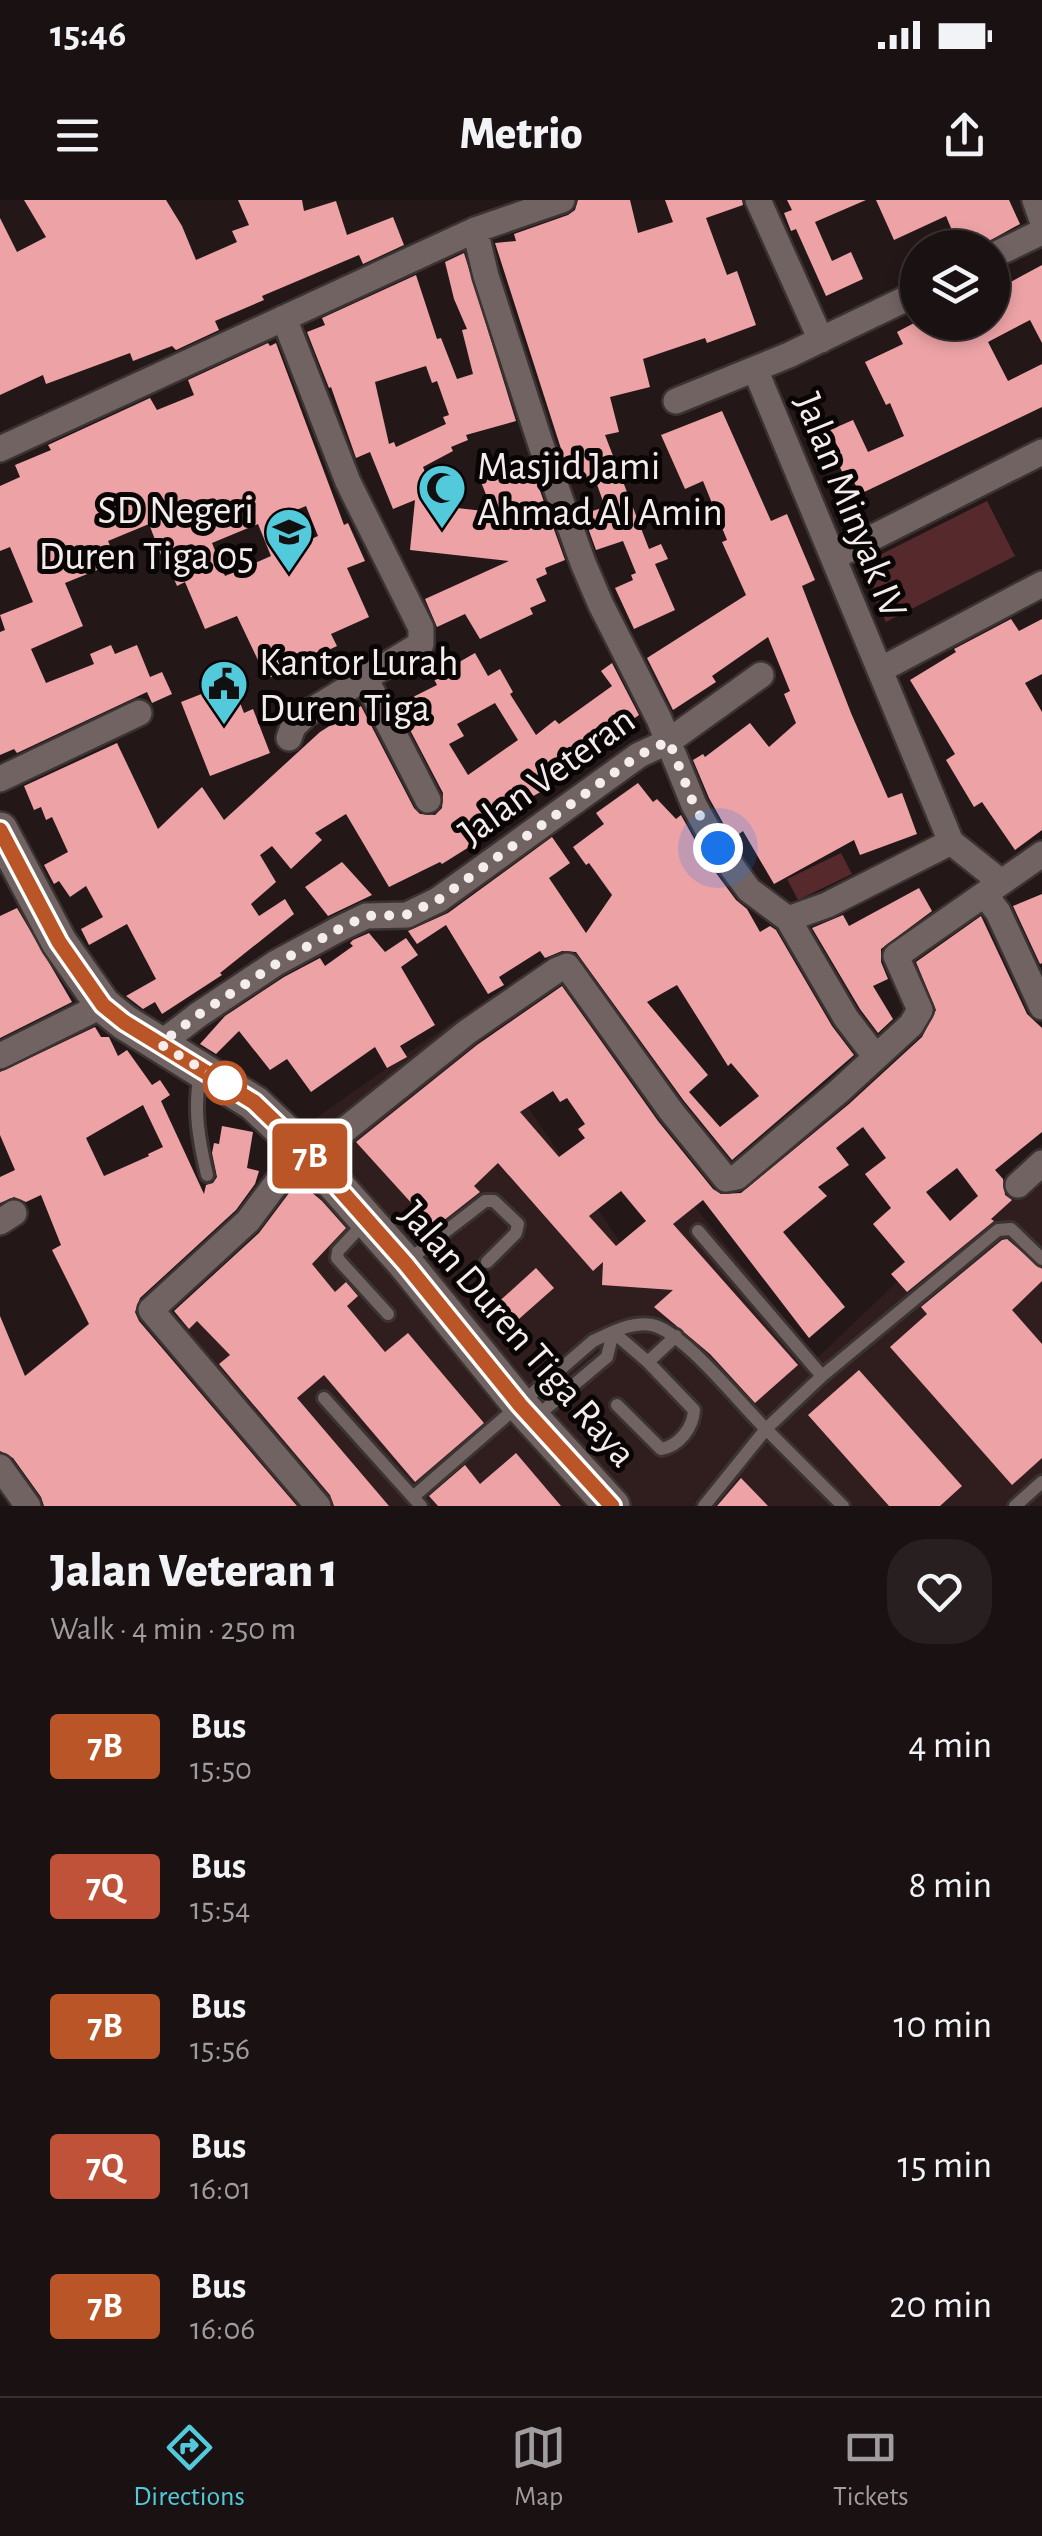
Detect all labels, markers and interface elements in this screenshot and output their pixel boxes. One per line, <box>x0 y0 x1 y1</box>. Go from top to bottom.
text: 15:46 <box>50 16 126 54</box>
icon: menu <box>50 108 105 163</box>
icon: share <box>937 108 992 163</box>
text: Metrio <box>459 112 583 157</box>
map controls <box>900 230 1010 340</box>
button: layers <box>900 230 1010 340</box>
street label: Jalan Minyak IV <box>787 388 914 624</box>
place label: Masjid Jami Ahmad Al Amin <box>477 447 723 533</box>
mosque icon: Masjid Jami Ahmad Al Amin <box>416 462 468 530</box>
place label: SD Negeri Duren Tiga 05 <box>38 491 254 577</box>
school or university icon: SD Negeri Duren Tiga 05 <box>263 506 315 574</box>
place label: Kantor Lurah Duren Tiga <box>259 643 459 729</box>
public building icon: Kantor Lurah Duren Tiga <box>198 658 250 726</box>
street label: Jalan Veteran <box>452 700 642 853</box>
your location <box>693 823 743 873</box>
unlabelled marker <box>204 1062 246 1104</box>
line badge: 7B <box>265 1124 355 1188</box>
text: 7B <box>292 1139 328 1174</box>
street label: Jalan Duren Tiga Raya <box>392 1194 643 1475</box>
button: heart <box>887 1539 992 1644</box>
text: Jalan Veteran 1 <box>50 1548 338 1596</box>
text: Walk · 4 min · 250 m <box>50 1613 296 1645</box>
text: Bus <box>190 1708 246 1746</box>
text: 4 min <box>908 1727 992 1765</box>
text: 7B <box>87 1729 123 1764</box>
text: 15:50 <box>190 1753 252 1785</box>
text: Bus <box>190 1848 246 1886</box>
text: 8 min <box>909 1867 992 1905</box>
text: 7Q <box>86 1869 124 1904</box>
text: 15:54 <box>190 1893 250 1925</box>
text: Bus <box>190 1988 246 2026</box>
text: 10 min <box>893 2007 992 2045</box>
text: 7B <box>87 2009 123 2044</box>
text: 15:56 <box>190 2033 250 2065</box>
text: Bus <box>190 2128 246 2166</box>
text: 15 min <box>898 2147 992 2185</box>
text: 7Q <box>86 2149 124 2184</box>
text: 16:01 <box>190 2173 251 2205</box>
text: Bus <box>190 2268 246 2306</box>
text: 20 min <box>889 2287 992 2325</box>
text: 7B <box>87 2289 123 2324</box>
text: 16:06 <box>190 2313 255 2345</box>
tab: Directions <box>133 2420 245 2514</box>
tab: Map <box>511 2420 566 2514</box>
tab: Tickets <box>833 2420 909 2514</box>

